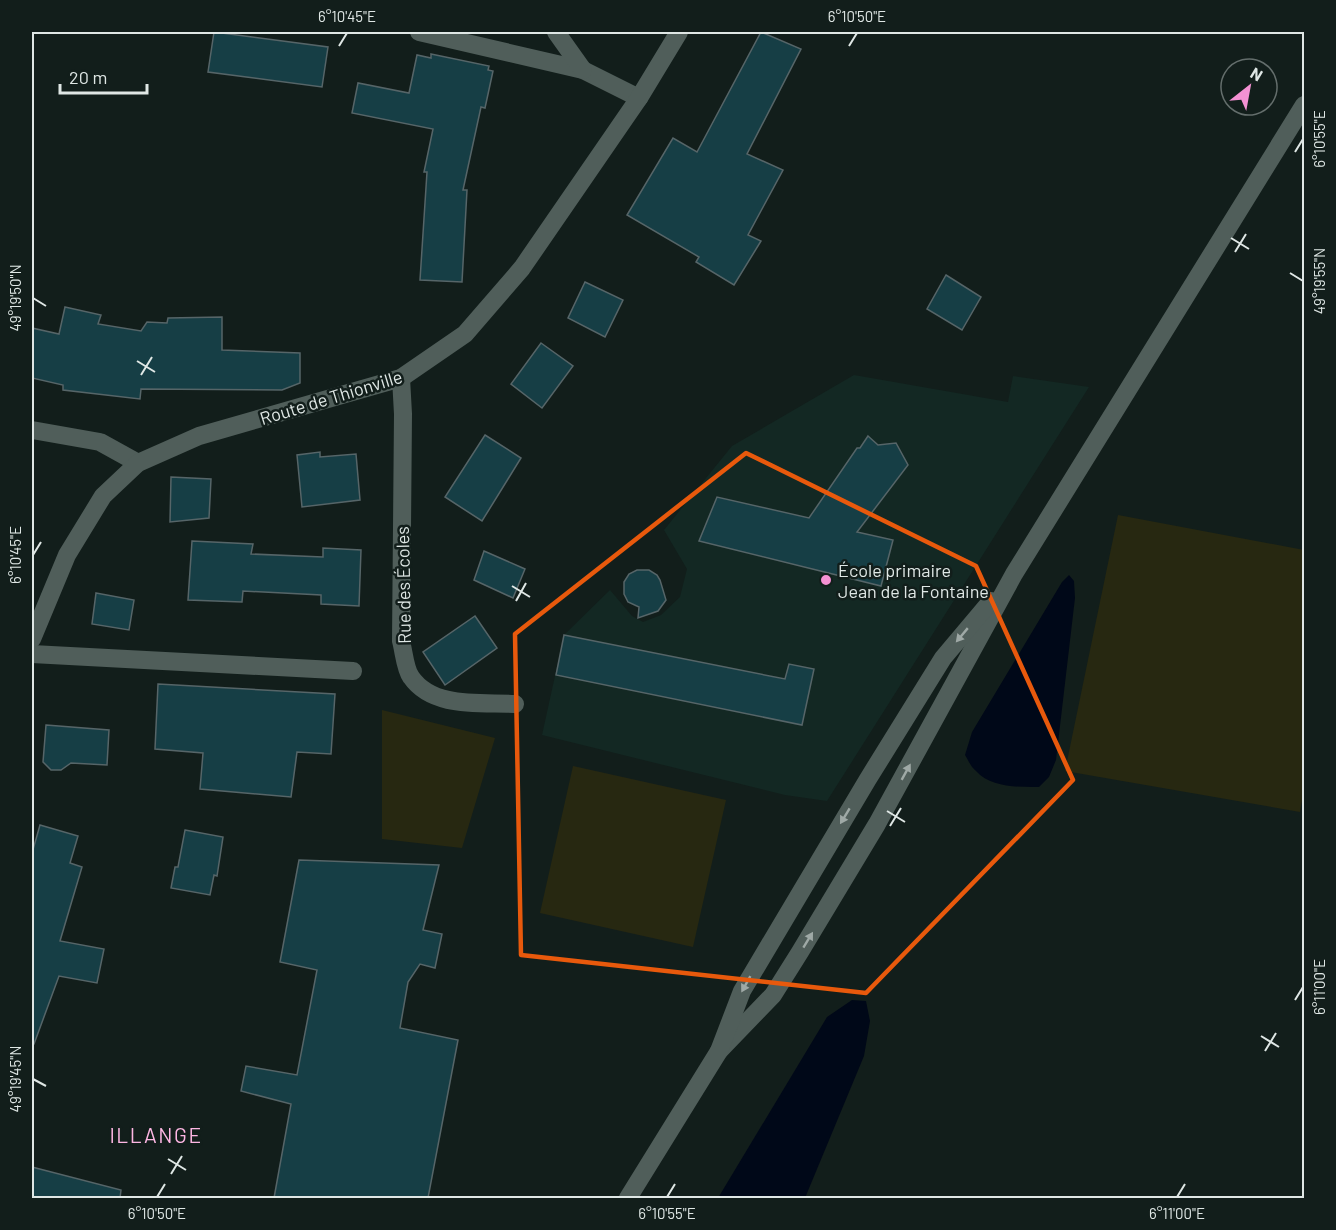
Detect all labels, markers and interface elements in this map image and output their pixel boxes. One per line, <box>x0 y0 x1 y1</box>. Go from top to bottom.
text: 6°10'45"E <box>318 7 376 25</box>
text: 6°10'50"E <box>828 7 886 25</box>
scale bar <box>60 57 147 95</box>
north arrow <box>1219 57 1279 117</box>
text: N <box>1248 63 1266 85</box>
text: 20 m <box>69 66 107 88</box>
text: 6°10'55"E <box>1310 110 1328 168</box>
text: 49°19'55"N <box>1310 248 1328 314</box>
text: 49°19'50"N <box>6 264 24 332</box>
street label: Route de Thionville <box>257 365 405 429</box>
text: 6°10'45"E <box>6 526 24 584</box>
street label: Rue des Écoles <box>391 526 415 644</box>
place label: École primaire Jean de la Fontaine <box>838 559 989 602</box>
marker: École primaire Jean de la Fontaine <box>819 573 833 587</box>
one-way arrow <box>956 627 969 643</box>
one-way arrow <box>901 763 911 780</box>
one-way arrow <box>840 808 851 824</box>
one-way arrow <box>802 932 813 948</box>
text: 6°11'00"E <box>1310 959 1328 1015</box>
one-way arrow <box>741 976 751 993</box>
text: 49°19'45"N <box>6 1046 24 1112</box>
district label: ILLANGE <box>109 1122 203 1147</box>
text: 6°10'50"E <box>128 1204 186 1222</box>
text: 6°10'55"E <box>638 1204 696 1222</box>
text: 6°11'00"E <box>1149 1204 1205 1222</box>

